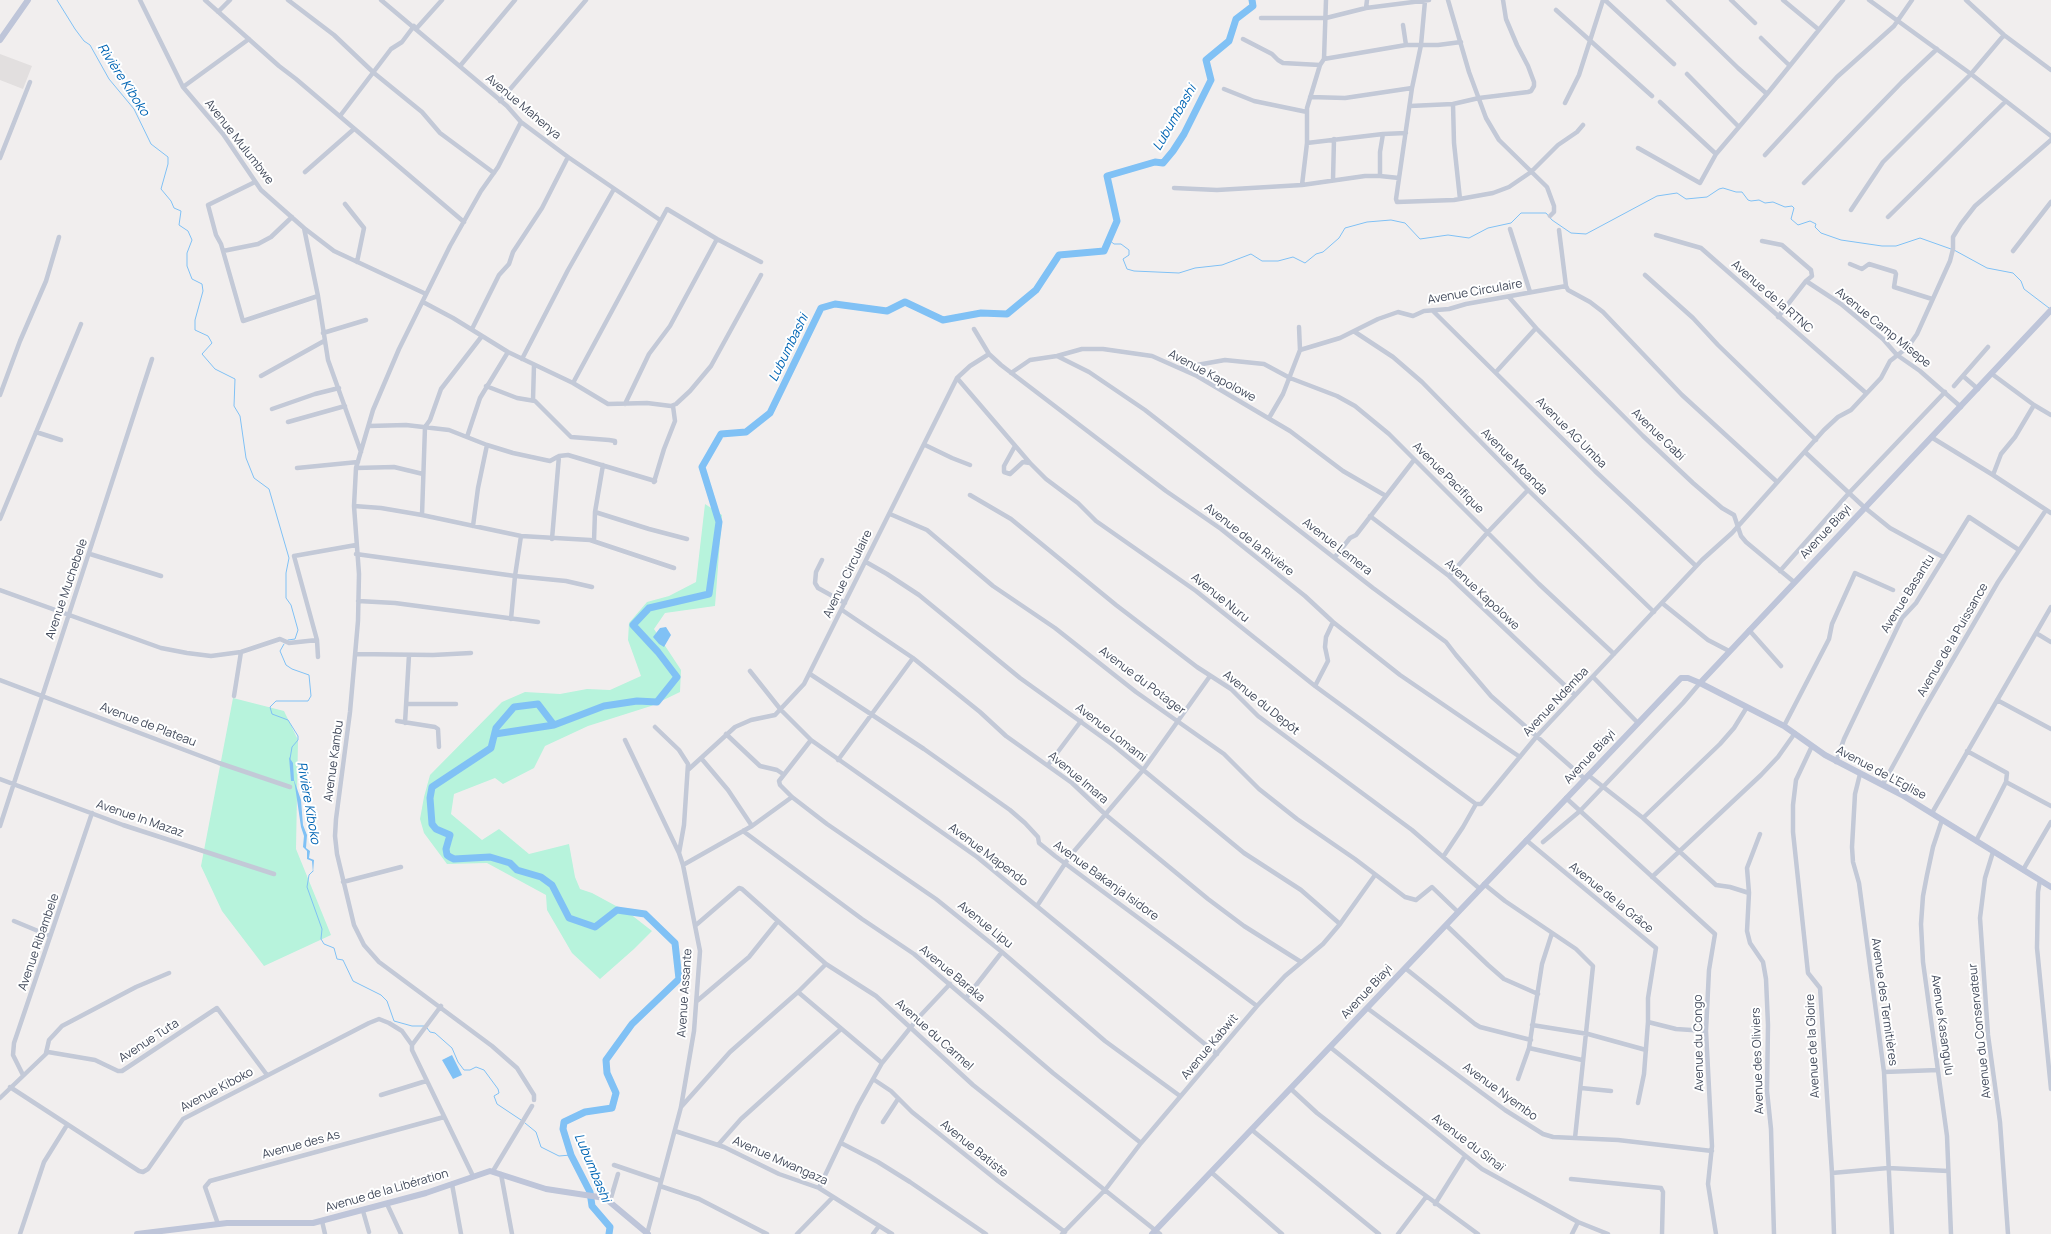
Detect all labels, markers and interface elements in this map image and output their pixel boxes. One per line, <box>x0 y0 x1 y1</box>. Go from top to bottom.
water label: Rivière Kiboko <box>94 41 152 119</box>
street label: Avenue Mahenya <box>482 71 564 143</box>
water label: Lubumbashi <box>1150 82 1200 154</box>
street label: Avenue Mulumbwe <box>201 97 277 187</box>
street label: Avenue de la RTNC <box>1728 258 1816 336</box>
street label: Avenue Circulaire <box>1426 277 1524 307</box>
street label: Avenue Camp Misepe <box>1832 285 1934 371</box>
water label: Lubumbashi <box>766 312 812 384</box>
street label: Avenue Kapolowe <box>1166 347 1258 405</box>
street label: Avenue AG Umba <box>1533 395 1609 471</box>
street label: Avenue Gabi <box>1628 406 1688 464</box>
street label: Avenue Moanda <box>1478 426 1550 498</box>
street label: Avenue Pacifique <box>1409 439 1487 517</box>
street label: Avenue de la Rivière <box>1201 501 1297 579</box>
street label: Avenue Biayi <box>1797 502 1855 562</box>
street label: Avenue Lemera <box>1299 515 1375 579</box>
street label: Avenue Circulaire <box>820 528 876 620</box>
street label: Avenue Muchebele <box>43 537 91 641</box>
street label: Avenue Basantu <box>1878 552 1938 636</box>
street label: Avenue Kapolowe <box>1442 557 1522 633</box>
street label: Avenue Nuru <box>1188 570 1252 626</box>
street label: Avenue de la Puissance <box>1915 581 1991 699</box>
street label: Avenue du Potager <box>1096 644 1188 718</box>
street label: Avenue Ndemba <box>1520 664 1592 740</box>
street label: Avenue du Depôt <box>1220 668 1302 738</box>
street label: Avenue de Plateau <box>98 700 198 750</box>
street label: Avenue Lomami <box>1072 701 1150 765</box>
street label: Avenue Kambu <box>321 720 347 802</box>
street label: Avenue Biayi <box>1561 727 1619 787</box>
street label: Avenue de L'Eglise <box>1833 743 1929 803</box>
street label: Avenue Imara <box>1045 749 1111 807</box>
water label: Rivière Kiboko <box>293 761 323 845</box>
street label: Avenue In Mazaz <box>94 797 186 841</box>
street label: Avenue Mapendo <box>946 821 1030 889</box>
street label: Avenue Bakanja Isidore <box>1051 838 1161 924</box>
street label: Avenue de la Grâce <box>1566 860 1656 936</box>
street label: Avenue Ribambele <box>16 892 62 992</box>
street label: Avenue Lipu <box>955 898 1015 952</box>
street label: Avenue des Termitières <box>1868 937 1900 1067</box>
street label: Avenue Baraka <box>916 942 988 1006</box>
street label: Avenue Assante <box>675 948 695 1038</box>
street label: Avenue Biayi <box>1338 962 1396 1022</box>
street label: Avenue du Conservateur <box>1966 963 1994 1099</box>
street label: Avenue Kasangulu <box>1928 974 1956 1076</box>
street label: Avenue du Congo <box>1691 994 1707 1092</box>
street label: Avenue de la Gloire <box>1803 994 1823 1098</box>
street label: Avenue du Carmel <box>892 996 976 1074</box>
street label: Avenue des Oliviers <box>1749 1007 1767 1115</box>
street label: Avenue Kabwit <box>1178 1011 1242 1083</box>
street label: Avenue Tuta <box>116 1016 182 1066</box>
street label: Avenue Nyembo <box>1460 1060 1540 1124</box>
street label: Avenue Kiboko <box>178 1065 256 1115</box>
street label: Avenue du Sinaï <box>1429 1111 1507 1175</box>
street label: Avenue Batiste <box>937 1117 1011 1181</box>
street label: Avenue des As <box>260 1128 342 1162</box>
water label: Lubumbashi <box>570 1131 614 1205</box>
street label: Avenue Mwangaza <box>730 1134 830 1188</box>
street label: Avenue de la Libération <box>324 1167 450 1215</box>

